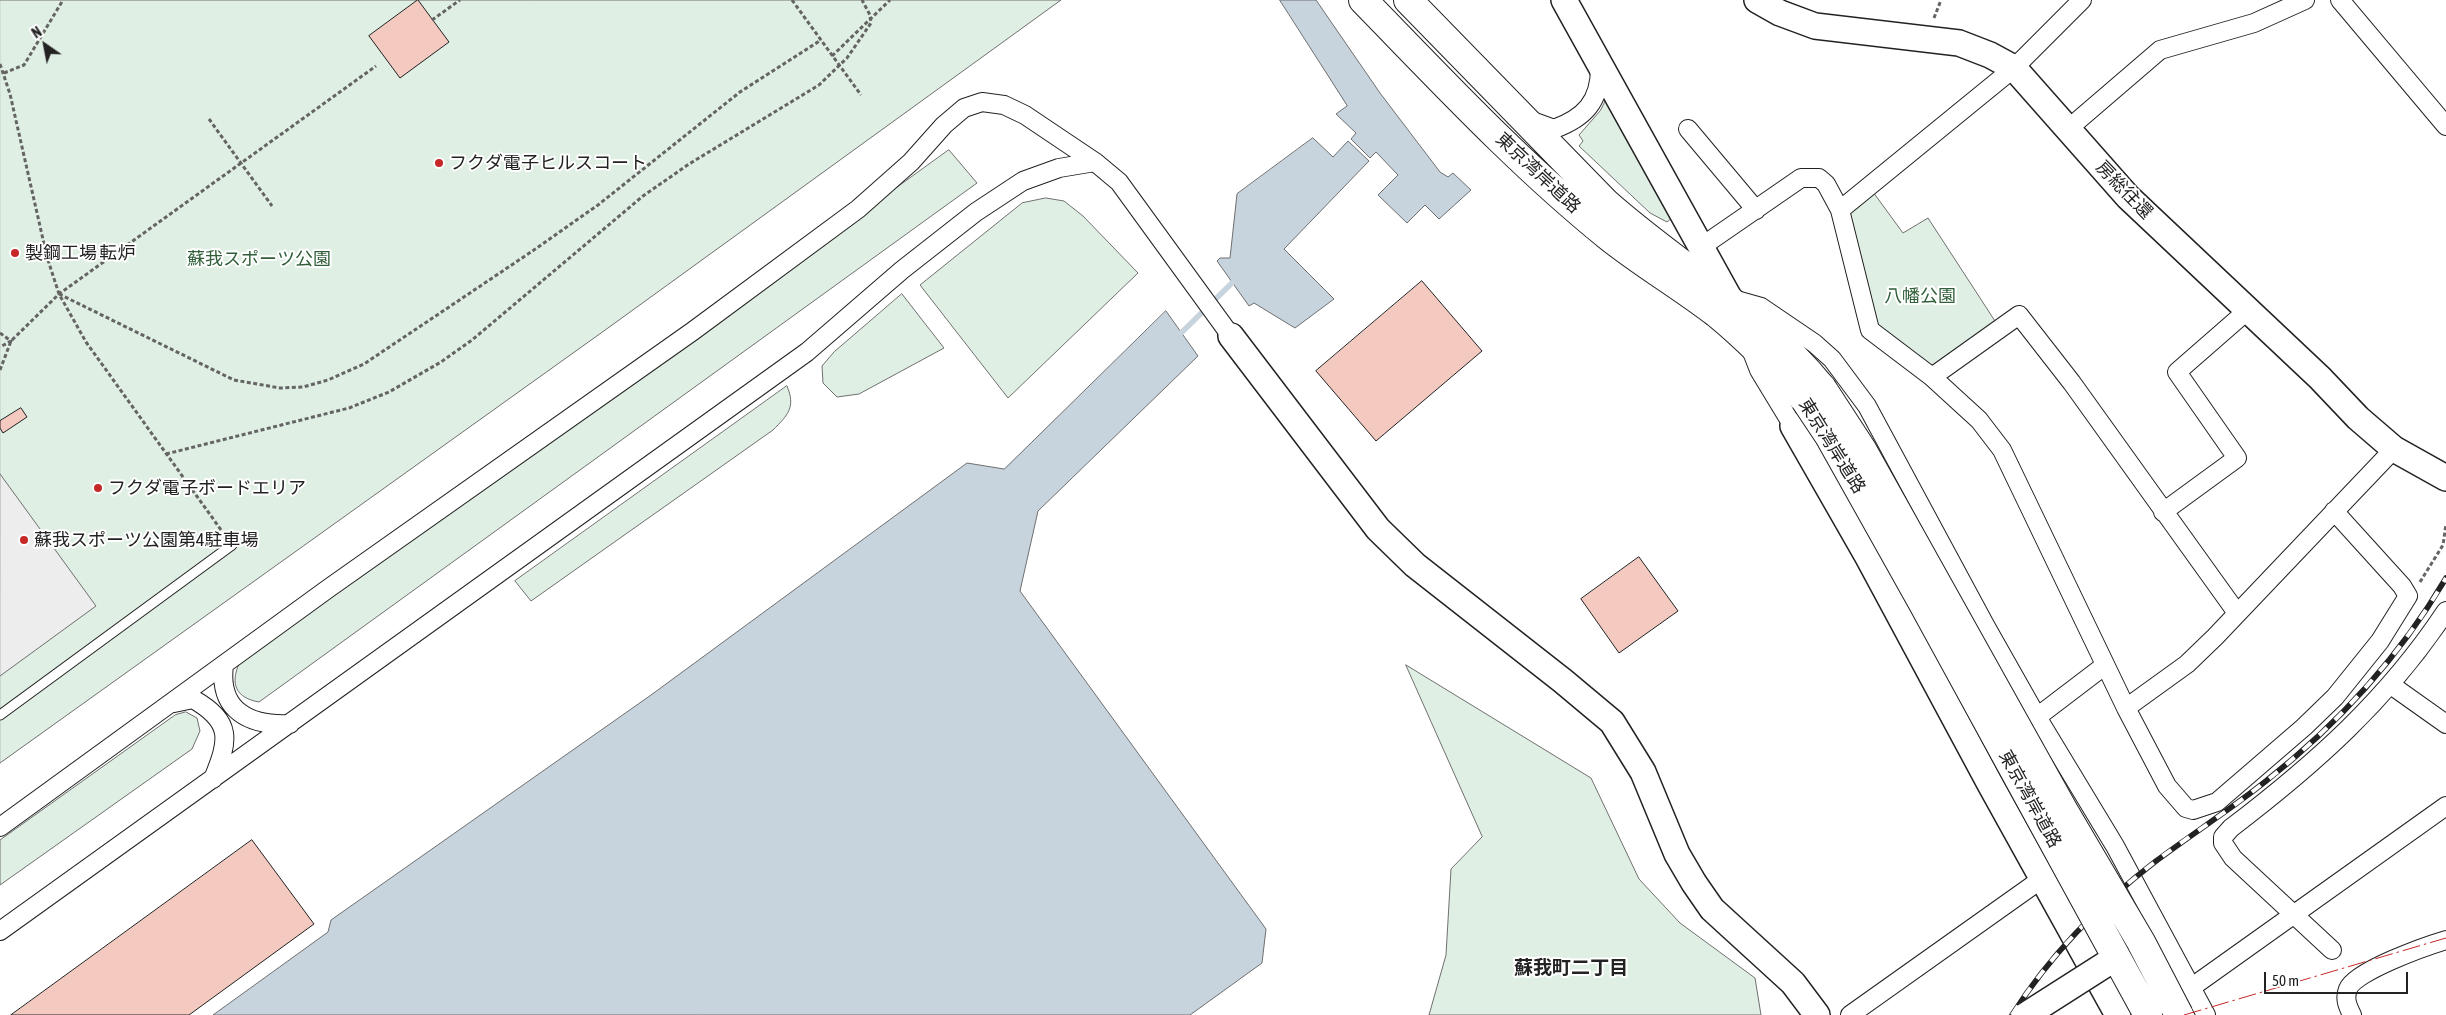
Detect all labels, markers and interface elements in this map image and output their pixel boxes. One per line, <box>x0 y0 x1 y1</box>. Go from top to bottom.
north arrow <box>20 20 70 70</box>
text: N <box>29 23 45 41</box>
street label: 東京湾岸道路 <box>1491 128 1585 218</box>
place label: フクダ電子ヒルスコート <box>449 152 647 174</box>
marker: フクダ電子ヒルスコート <box>433 157 445 169</box>
street label: 房総往還 <box>2091 157 2157 223</box>
place label: 製鋼工場 転炉 <box>25 242 135 264</box>
marker: 製鋼工場 転炉 <box>9 247 21 259</box>
park label: 蘇我スポーツ公園 <box>187 248 331 270</box>
park label: 八幡公園 <box>1884 285 1956 307</box>
street label: 東京湾岸道路 <box>1794 394 1870 498</box>
place label: フクダ電子ボードエリア <box>108 477 306 499</box>
marker: フクダ電子ボードエリア <box>92 482 104 494</box>
place label: 蘇我スポーツ公園第4駐車場 <box>34 529 258 551</box>
marker: 蘇我スポーツ公園第4駐車場 <box>18 534 30 546</box>
street label: 東京湾岸道路 <box>1994 747 2066 851</box>
district label: 蘇我町二丁目 <box>1514 957 1628 979</box>
scale bar <box>2266 962 2410 994</box>
text: 50 m <box>2272 972 2299 989</box>

